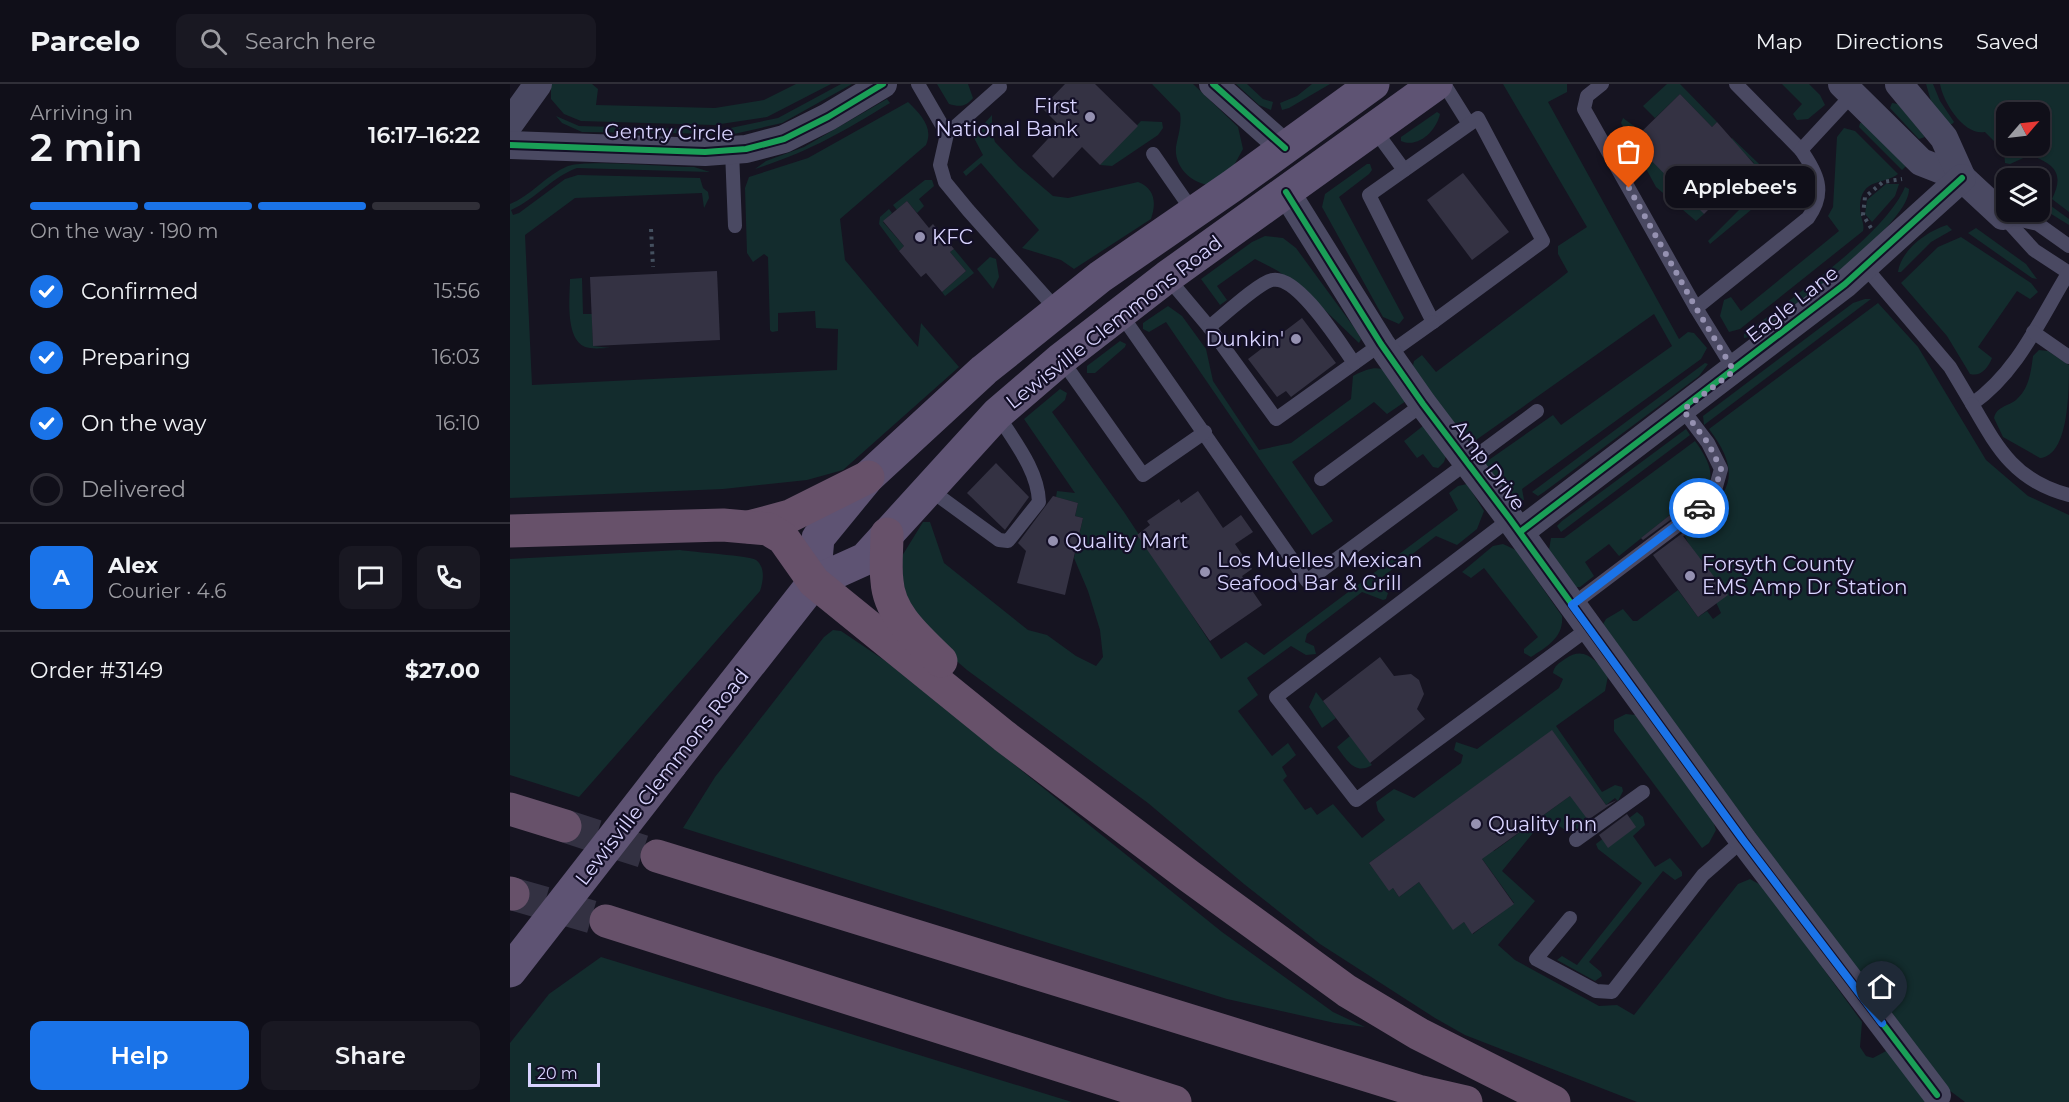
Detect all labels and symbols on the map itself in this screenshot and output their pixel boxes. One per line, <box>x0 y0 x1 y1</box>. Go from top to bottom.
place label: First National Bank <box>936 94 1078 141</box>
north arrow <box>1996 102 2050 156</box>
marker: First National Bank <box>1083 110 1097 124</box>
street label: Gentry Circle <box>604 119 734 145</box>
pin <box>1603 126 1654 188</box>
callout: Applebee's <box>1665 167 1815 209</box>
place label: KFC <box>932 225 973 249</box>
marker: KFC <box>913 230 927 244</box>
street label: Lewisville Clemmons Road <box>1001 230 1227 414</box>
street label: Eagle Lane <box>1741 260 1843 348</box>
place label: Dunkin' <box>1206 327 1284 351</box>
marker: Dunkin' <box>1289 332 1303 346</box>
street label: Amp Drive <box>1447 415 1531 515</box>
courier <box>1669 478 1729 538</box>
place label: Quality Mart <box>1065 529 1188 553</box>
marker: Quality Mart <box>1046 534 1060 548</box>
place label: Los Muelles Mexican Seafood Bar & Grill <box>1217 548 1422 595</box>
place label: Forsyth County EMS Amp Dr Station <box>1702 552 1908 599</box>
marker: Los Muelles Mexican Seafood Bar & Grill <box>1198 565 1212 579</box>
marker: Forsyth County EMS Amp Dr Station <box>1683 569 1697 583</box>
street label: Lewisville Clemmons Road <box>570 664 754 890</box>
place label: Quality Inn <box>1488 812 1597 836</box>
marker: Quality Inn <box>1469 817 1483 831</box>
pin <box>1856 961 1907 1023</box>
scale bar <box>528 1060 600 1088</box>

